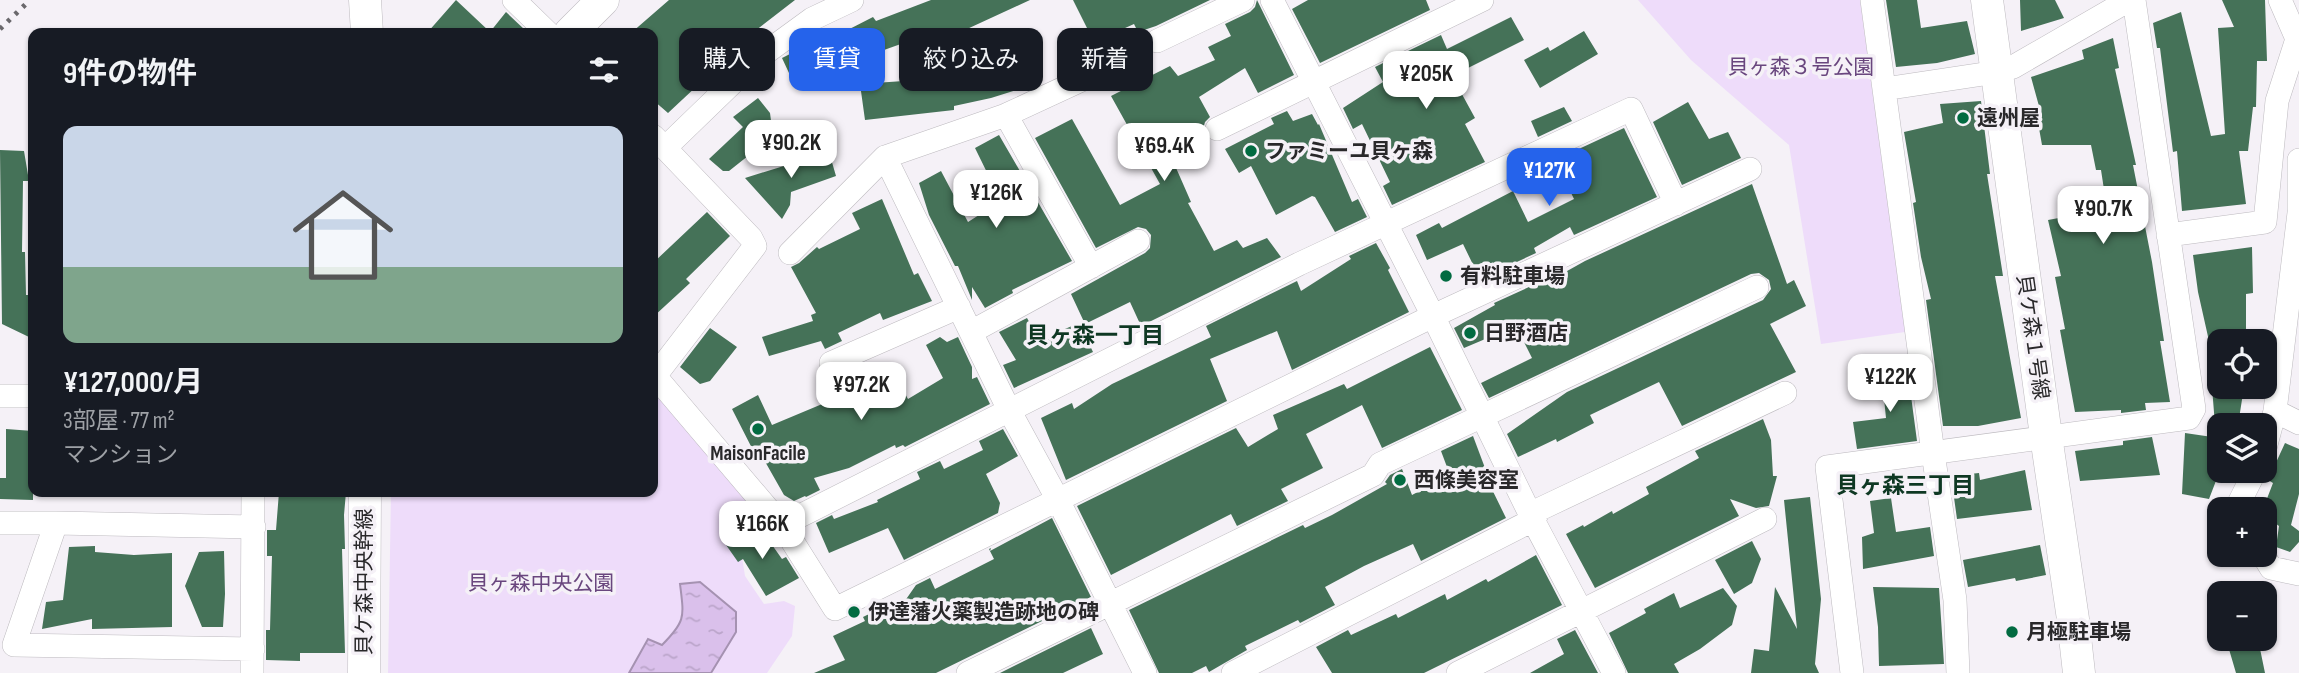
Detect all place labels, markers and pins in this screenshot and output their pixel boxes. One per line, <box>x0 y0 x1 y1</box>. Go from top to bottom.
pin: ¥205K <box>1377 52 1475 111</box>
place label: 遠州屋 <box>1977 106 2040 131</box>
marker: 遠州屋 <box>1955 110 1971 126</box>
pin: ¥90.2K <box>734 120 848 180</box>
pin: ¥69.4K <box>1107 124 1221 183</box>
place label: ファミーユ貝ヶ森 <box>1265 139 1433 164</box>
marker: ファミーユ貝ヶ森 <box>1243 143 1259 159</box>
pin: ¥127K <box>1500 148 1598 208</box>
pin: ¥126K <box>947 170 1045 230</box>
pin: ¥90.7K <box>2046 187 2160 246</box>
place label: 有料駐車場 <box>1460 264 1565 289</box>
marker: 有料駐車場 <box>1438 268 1454 284</box>
place label: 日野酒店 <box>1484 321 1568 346</box>
marker: 日野酒店 <box>1462 325 1478 341</box>
pin: ¥122K <box>1841 354 1939 414</box>
pin: ¥97.2K <box>804 362 918 422</box>
marker: MaisonFacile <box>750 421 766 437</box>
place label: MaisonFacile <box>710 441 806 466</box>
place label: 西條美容室 <box>1414 468 1519 493</box>
marker: 西條美容室 <box>1392 472 1408 488</box>
pin: ¥166K <box>713 502 811 561</box>
place label: 伊達藩火薬製造跡地の碑 <box>868 600 1099 625</box>
marker: 伊達藩火薬製造跡地の碑 <box>846 604 862 620</box>
place label: 月極駐車場 <box>2026 620 2131 645</box>
marker: 月極駐車場 <box>2004 624 2020 640</box>

